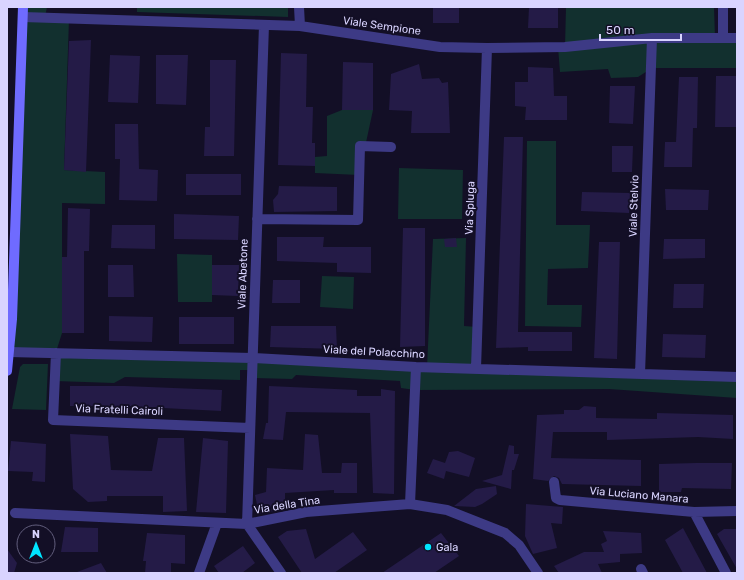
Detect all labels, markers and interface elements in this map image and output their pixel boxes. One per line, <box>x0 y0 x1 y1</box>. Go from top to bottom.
street label: Viale Sempione <box>342 14 422 38</box>
scale bar <box>600 16 681 42</box>
text: 50 m <box>606 23 634 37</box>
street label: Viale Stelvio <box>626 175 642 237</box>
street label: Via Spluga <box>463 181 477 235</box>
street label: Viale Abetone <box>235 238 251 310</box>
street label: Viale del Polacchino <box>323 343 425 361</box>
street label: Via Fratelli Cairoli <box>75 402 163 418</box>
street label: Via Luciano Manara <box>589 484 689 506</box>
street label: Via della Tina <box>253 493 321 517</box>
north arrow <box>16 524 56 564</box>
text: N <box>32 528 40 541</box>
place label: Gala <box>436 541 458 554</box>
marker: Gala <box>423 542 433 552</box>

